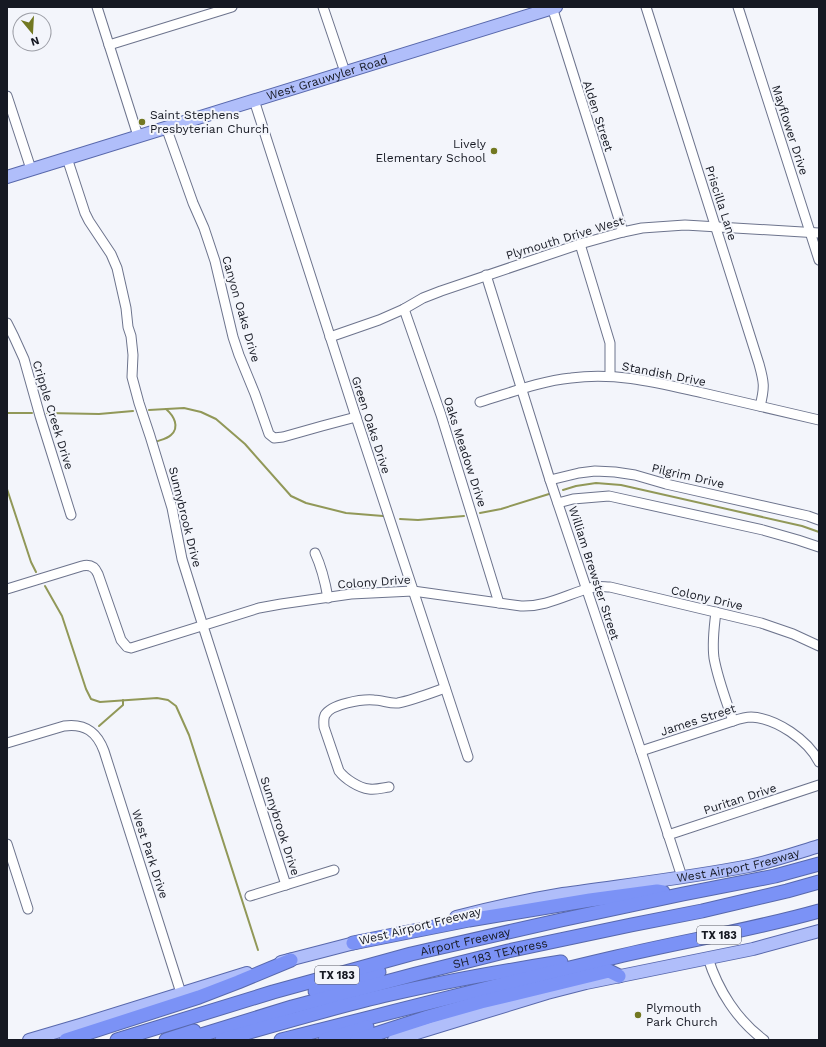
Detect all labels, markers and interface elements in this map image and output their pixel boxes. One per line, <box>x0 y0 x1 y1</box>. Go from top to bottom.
north arrow <box>12 12 52 52</box>
text: N <box>29 34 41 48</box>
street label: West Grauwyler Road <box>265 53 389 103</box>
street label: Alden Street <box>580 79 616 153</box>
street label: Mayflower Drive <box>769 83 811 177</box>
place label: Saint Stephens Presbyterian Church <box>150 108 269 136</box>
marker: Saint Stephens Presbyterian Church <box>137 117 147 127</box>
place label: Lively Elementary School <box>375 137 487 165</box>
marker: Lively Elementary School <box>489 146 499 156</box>
street label: Priscilla Lane <box>702 164 740 242</box>
street label: Plymouth Drive West <box>504 213 626 263</box>
street label: Canyon Oaks Drive <box>219 254 263 364</box>
street label: Cripple Creek Drive <box>30 359 76 471</box>
street label: Standish Drive <box>621 359 707 389</box>
street label: Green Oaks Drive <box>349 375 393 475</box>
street label: Oaks Meadow Drive <box>441 395 489 509</box>
street label: Pilgrim Drive <box>650 461 726 491</box>
street label: Sunnybrook Drive <box>166 465 204 569</box>
street label: William Brewster Street <box>566 504 622 642</box>
street label: Colony Drive <box>337 572 411 592</box>
street label: Colony Drive <box>670 583 744 613</box>
street label: James Street <box>659 701 737 739</box>
street label: Sunnybrook Drive <box>257 775 303 877</box>
street label: Puritan Drive <box>702 781 778 817</box>
street label: West Park Drive <box>129 808 171 900</box>
street label: West Airport Freeway <box>676 845 802 885</box>
street label: West Airport Freeway <box>357 904 483 948</box>
street label: Airport Freeway <box>418 925 512 959</box>
road number: TX 183 <box>697 926 741 944</box>
street label: SH 183 TEXpress <box>451 936 549 972</box>
road number: TX 183 <box>315 966 359 984</box>
place label: Plymouth Park Church <box>646 1001 718 1029</box>
marker: Plymouth Park Church <box>633 1010 643 1020</box>

